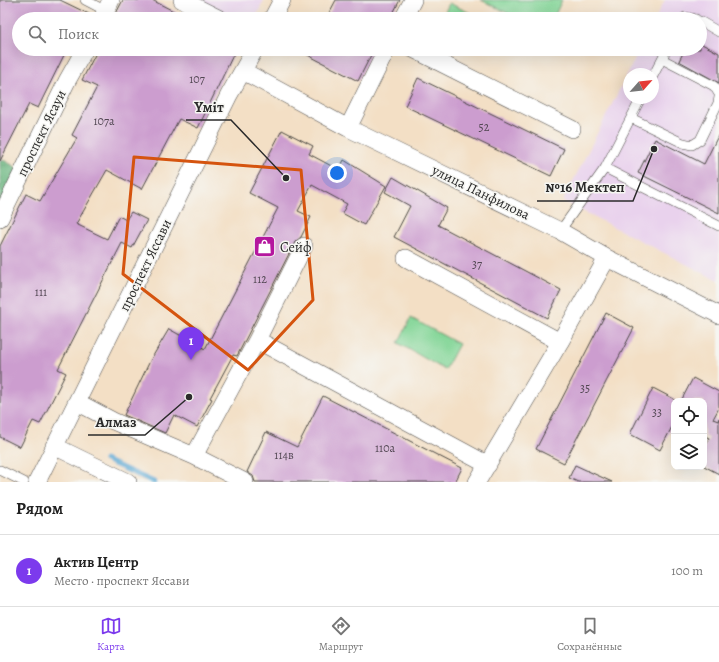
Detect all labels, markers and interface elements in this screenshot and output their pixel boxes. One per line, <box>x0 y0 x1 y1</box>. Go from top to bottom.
search box <box>12 12 707 56</box>
icon: search <box>26 23 48 45</box>
text: Поиск <box>58 24 99 44</box>
north arrow <box>623 68 659 104</box>
house number: 107 <box>189 71 206 87</box>
street label: проспект Ясауи <box>12 87 71 180</box>
callout: Үміт <box>186 93 231 120</box>
text: Үміт <box>193 97 224 117</box>
house number: 107а <box>93 113 115 129</box>
house number: 52 <box>479 119 490 135</box>
street label: улица Панфилова <box>428 160 533 225</box>
your location <box>327 163 347 183</box>
callout: №16 Мектеп <box>537 174 633 201</box>
text: №16 Мектеп <box>545 177 625 197</box>
street label: проспект Яссави <box>115 216 176 315</box>
shop icon: Сейф <box>251 234 277 260</box>
place label: Сейф <box>280 238 312 257</box>
house number: 37 <box>472 256 483 272</box>
house number: 112 <box>253 271 267 287</box>
house number: 111 <box>35 284 47 300</box>
pin: 1 <box>178 327 204 360</box>
house number: 35 <box>580 380 590 396</box>
map controls <box>671 398 707 470</box>
button: locate <box>671 398 707 434</box>
house number: 33 <box>652 404 662 420</box>
callout: Алмаз <box>88 408 145 435</box>
text: Алмаз <box>95 412 137 432</box>
button: layers <box>671 434 707 470</box>
house number: 110а <box>375 440 396 456</box>
house number: 114в <box>274 447 294 463</box>
text: Рядом <box>16 497 63 520</box>
text: Актив Центр <box>54 552 139 572</box>
text: 1 <box>27 562 31 579</box>
text: 100 m <box>671 562 703 579</box>
text: Место · проспект Яссави <box>54 572 190 589</box>
tab: Карта <box>97 615 125 654</box>
tab: Маршрут <box>319 615 363 654</box>
tab: Сохранённые <box>557 615 622 654</box>

